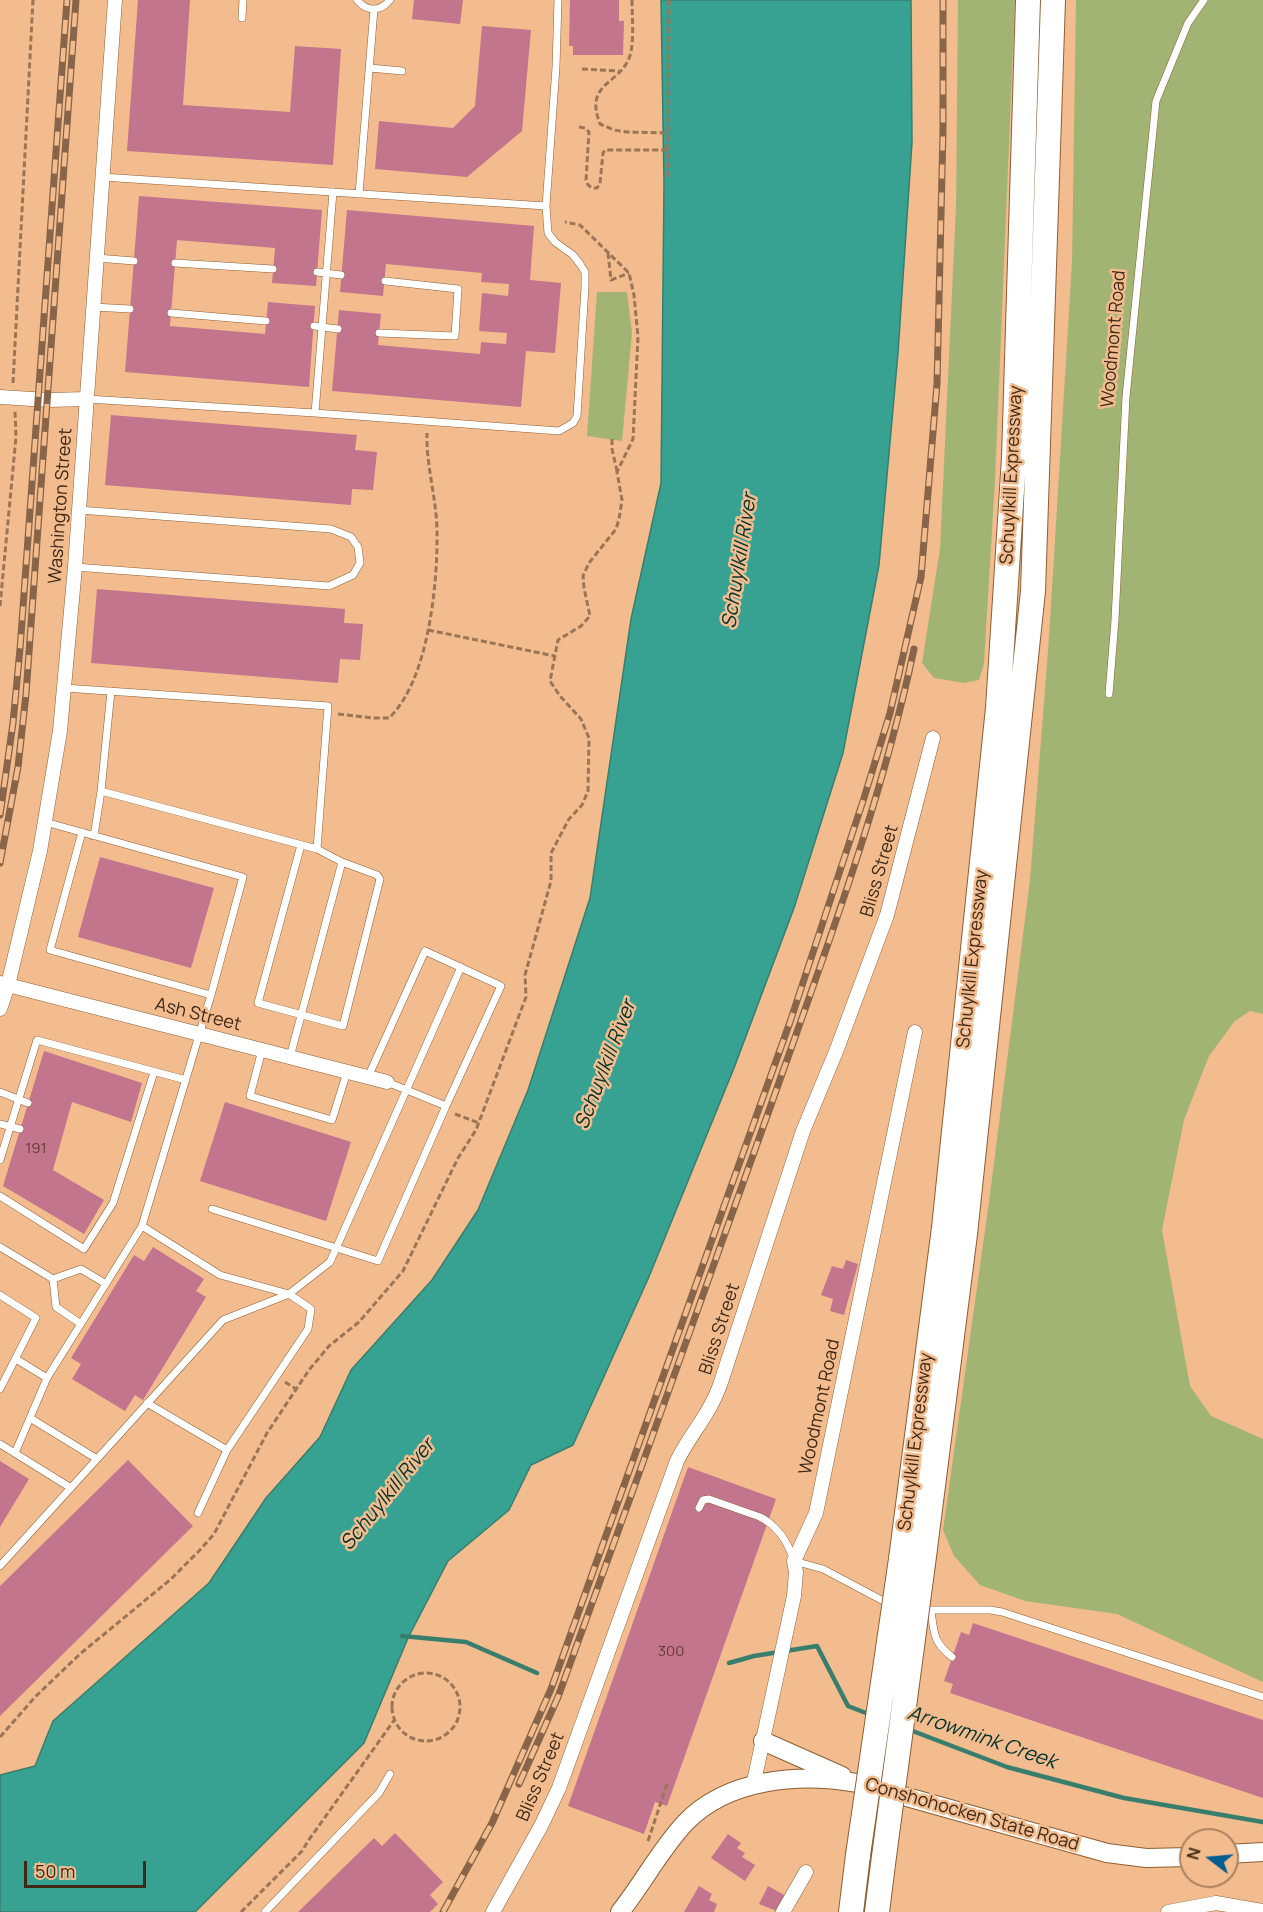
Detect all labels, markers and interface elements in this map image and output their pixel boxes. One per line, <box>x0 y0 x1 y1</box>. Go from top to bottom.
street label: Woodmont Road <box>1097 269 1131 409</box>
street label: Schuylkill Expressway <box>997 385 1027 565</box>
street label: Washington Street <box>45 427 77 585</box>
water label: Schuylkill River <box>717 492 763 630</box>
street label: Bliss Street <box>857 822 903 920</box>
street label: Schuylkill Expressway <box>953 869 993 1049</box>
street label: Ash Street <box>153 994 243 1036</box>
water label: Schuylkill River <box>570 997 642 1133</box>
house number: 191 <box>25 1140 47 1158</box>
street label: Bliss Street <box>695 1281 745 1377</box>
street label: Woodmont Road <box>795 1337 845 1477</box>
street label: Schuylkill Expressway <box>894 1352 938 1532</box>
water label: Schuylkill River <box>336 1435 440 1555</box>
house number: 300 <box>658 1643 684 1661</box>
water label: Arrowmink Creek <box>904 1701 1060 1775</box>
street label: Bliss Street <box>513 1729 569 1825</box>
street label: Conshohocken State Road <box>863 1774 1081 1856</box>
north arrow <box>1179 1828 1239 1888</box>
text: N <box>1181 1845 1206 1862</box>
scale bar <box>27 1849 148 1887</box>
text: 50 m <box>35 1859 75 1883</box>

